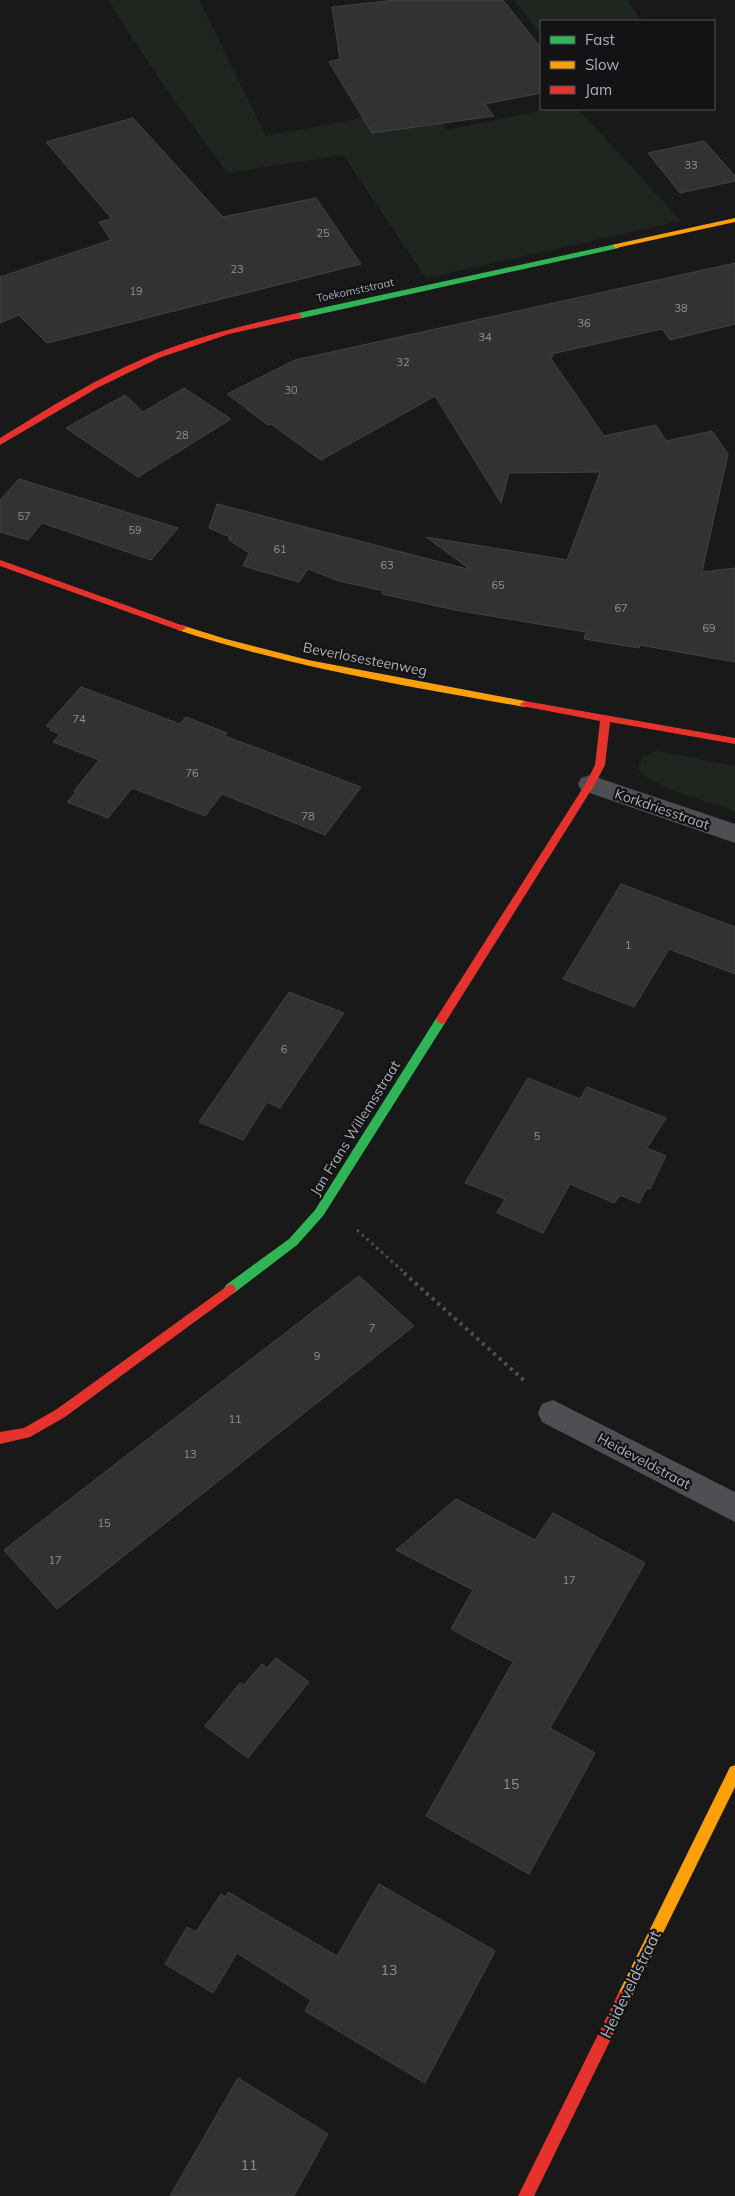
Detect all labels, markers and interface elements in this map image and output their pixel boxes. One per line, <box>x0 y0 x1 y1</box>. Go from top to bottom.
legend <box>540 20 715 110</box>
text: Fast <box>585 30 615 49</box>
text: Slow <box>585 55 619 74</box>
text: Jam <box>585 80 612 99</box>
house number: 33 <box>684 158 698 172</box>
house number: 25 <box>316 226 330 240</box>
house number: 23 <box>230 262 244 276</box>
street label: Toekomststraat <box>315 275 395 305</box>
house number: 19 <box>129 284 143 298</box>
house number: 38 <box>674 301 688 315</box>
house number: 36 <box>577 316 591 330</box>
house number: 34 <box>478 330 492 344</box>
house number: 32 <box>396 355 410 369</box>
house number: 30 <box>284 383 298 397</box>
house number: 28 <box>175 428 189 442</box>
house number: 57 <box>17 509 31 523</box>
house number: 59 <box>128 523 142 537</box>
house number: 61 <box>273 542 287 556</box>
house number: 63 <box>380 558 394 572</box>
house number: 65 <box>491 578 505 592</box>
house number: 67 <box>614 601 628 615</box>
house number: 69 <box>702 621 716 635</box>
street label: Beverlosesteenweg <box>301 638 429 680</box>
house number: 74 <box>72 712 86 726</box>
house number: 76 <box>185 766 199 780</box>
street label: Korkdriesstraat <box>612 784 712 834</box>
house number: 78 <box>301 809 315 823</box>
house number: 1 <box>625 938 631 952</box>
house number: 6 <box>281 1042 288 1056</box>
street label: Jan Frans Willemsstraat <box>306 1057 404 1199</box>
house number: 5 <box>534 1129 541 1143</box>
house number: 7 <box>369 1321 375 1335</box>
house number: 9 <box>314 1349 320 1363</box>
house number: 11 <box>228 1412 242 1426</box>
street label: Heideveldstraat <box>594 1429 694 1493</box>
house number: 13 <box>183 1447 197 1461</box>
house number: 15 <box>97 1516 111 1530</box>
house number: 17 <box>48 1553 62 1567</box>
house number: 17 <box>562 1573 576 1587</box>
house number: 15 <box>503 1775 519 1793</box>
street label: Heideveldstraat <box>595 1926 665 2041</box>
house number: 13 <box>381 1961 397 1979</box>
house number: 11 <box>241 2156 257 2174</box>

